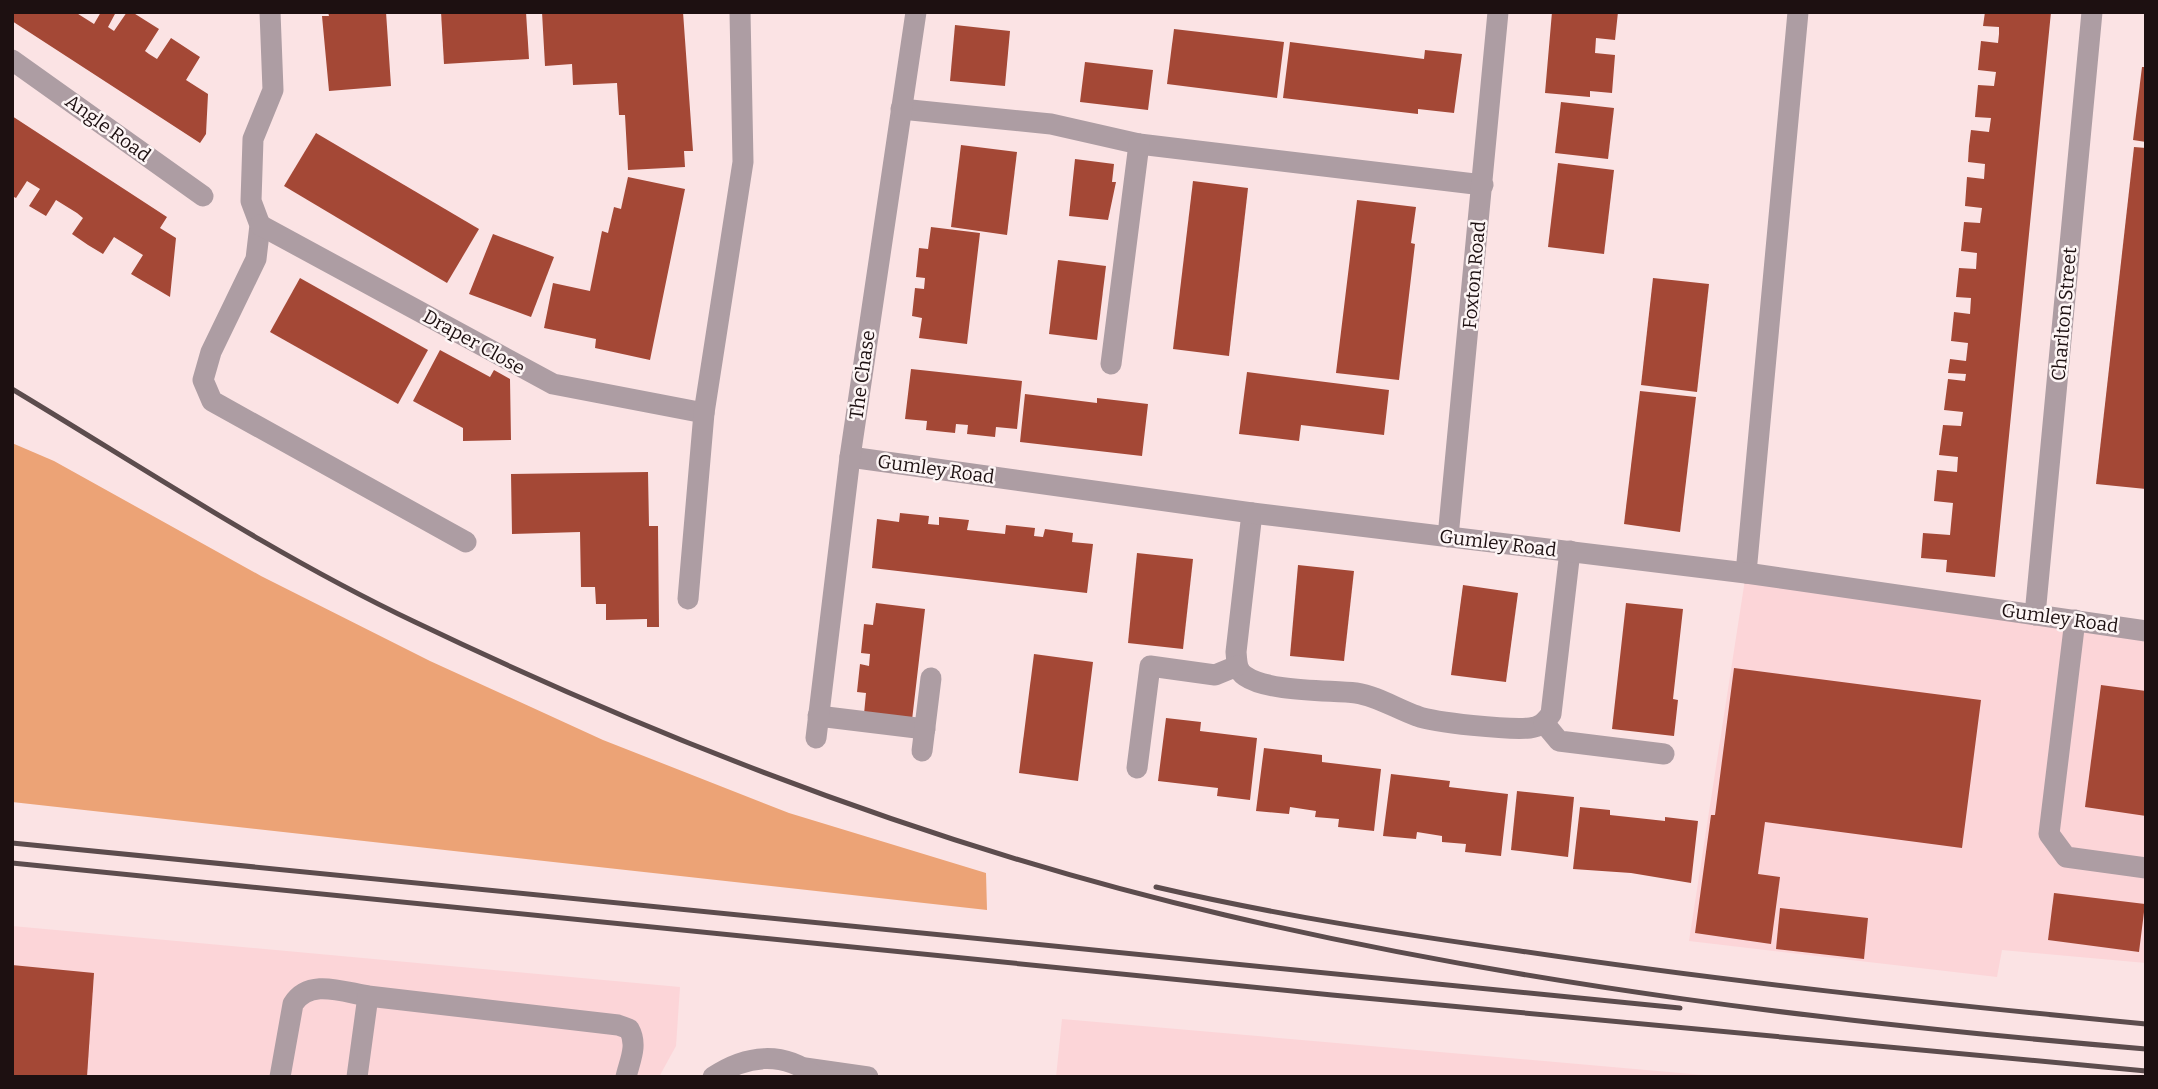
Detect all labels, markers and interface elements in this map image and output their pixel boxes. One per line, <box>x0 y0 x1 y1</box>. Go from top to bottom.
street label: Angle Road <box>61 89 155 167</box>
street label: Foxton Road <box>1458 220 1490 330</box>
street label: Charlton Street <box>2047 246 2081 382</box>
street label: Draper Close <box>419 305 529 379</box>
street label: The Chase <box>844 329 880 421</box>
street label: Gumley Road <box>876 449 996 489</box>
street label: Gumley Road <box>1438 524 1558 562</box>
street label: Gumley Road <box>2000 598 2120 638</box>

